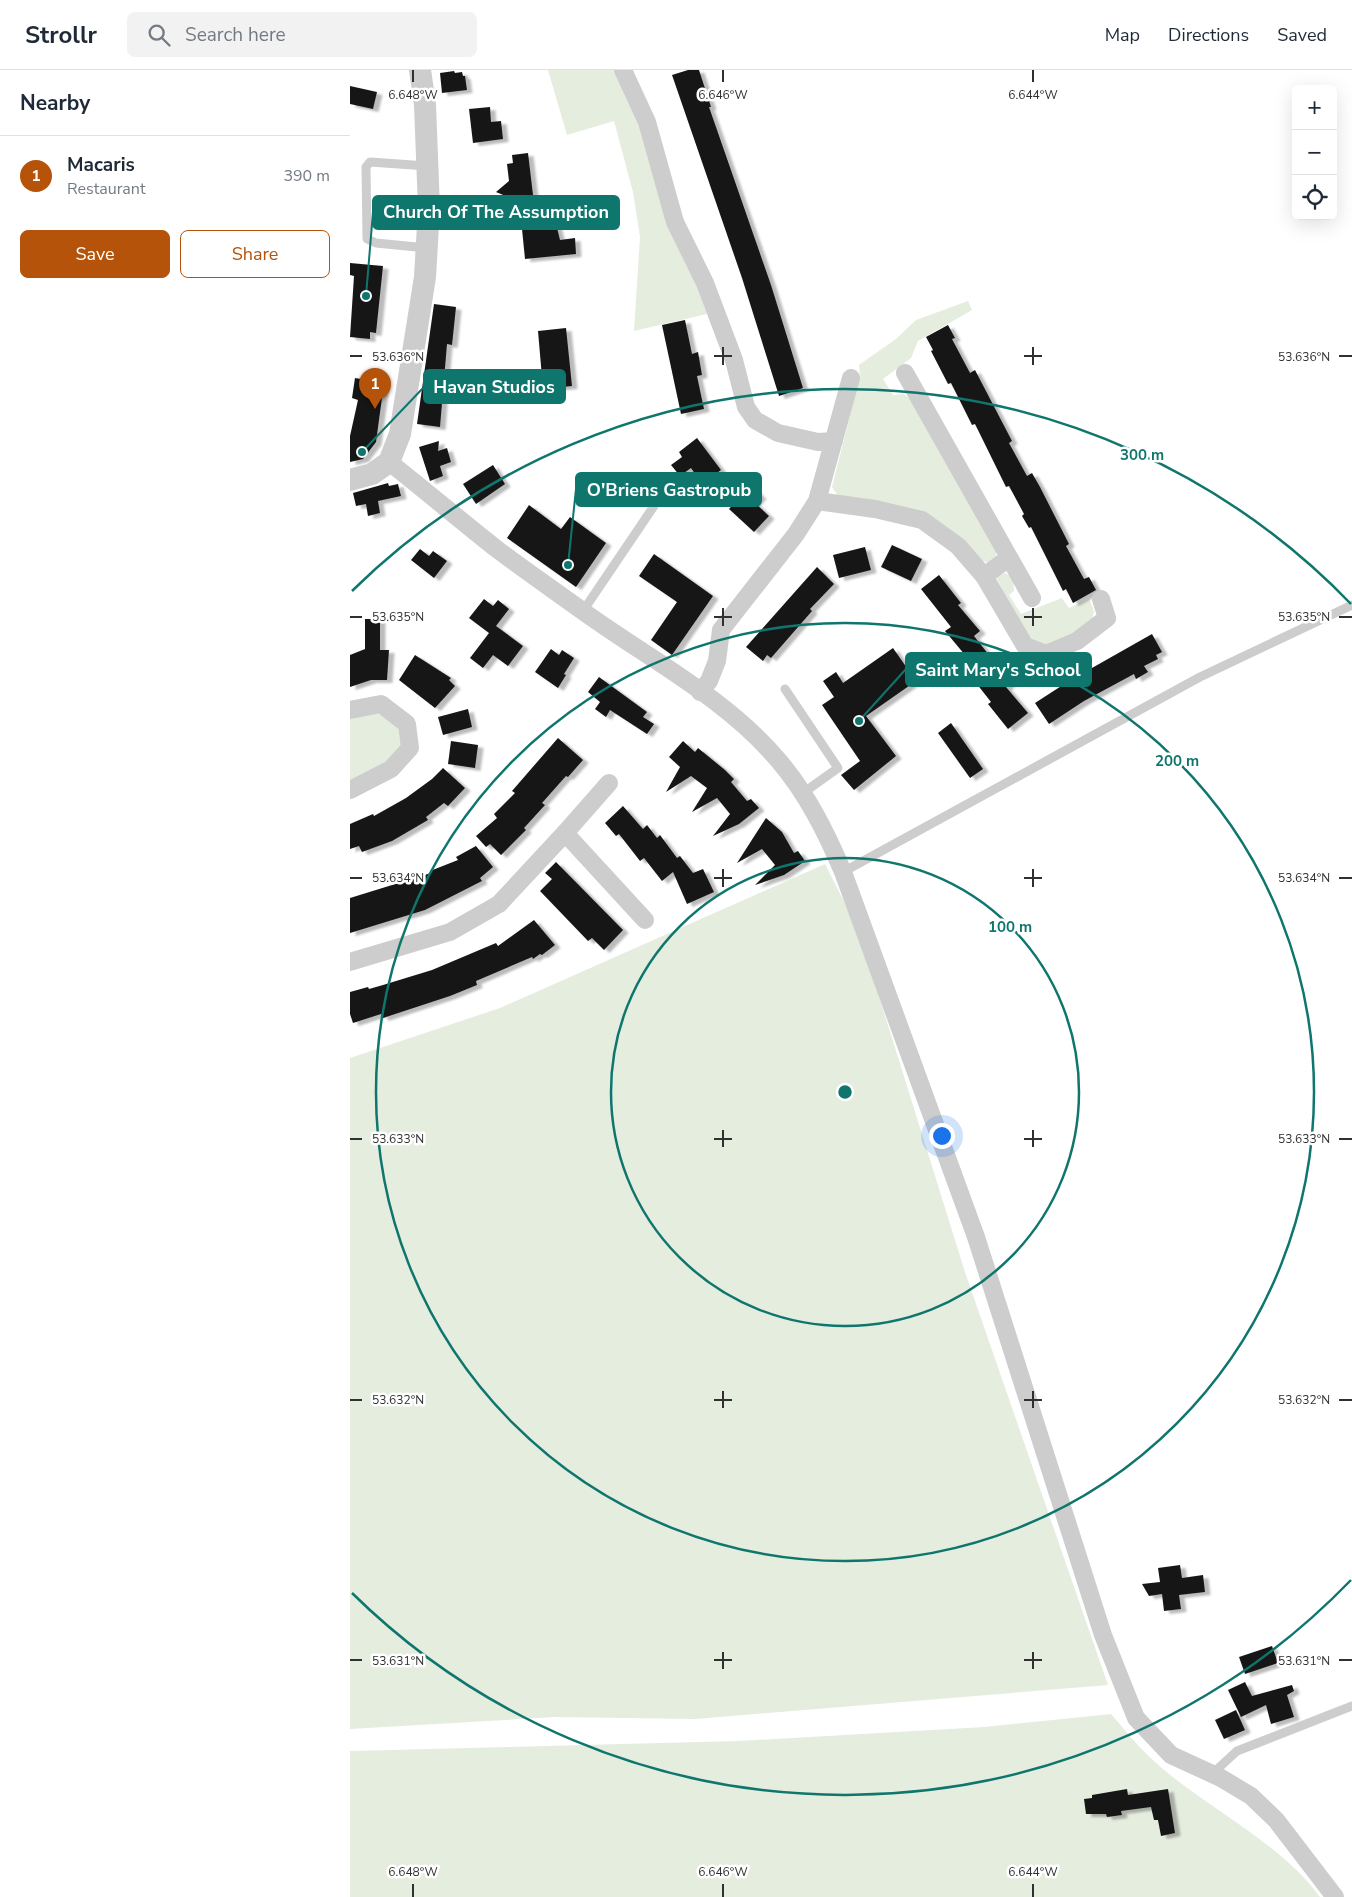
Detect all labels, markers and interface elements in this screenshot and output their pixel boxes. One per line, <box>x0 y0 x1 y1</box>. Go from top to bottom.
search box <box>127 12 477 57</box>
text: Strollr <box>25 19 97 51</box>
icon: search <box>145 21 173 49</box>
text: Search here <box>185 22 286 48</box>
text: Map <box>1105 23 1140 47</box>
text: Directions <box>1168 23 1249 47</box>
text: Saved <box>1277 23 1327 47</box>
map controls <box>1292 85 1337 220</box>
button: + <box>1292 85 1337 130</box>
text: 6.648°W <box>388 87 438 103</box>
text: 6.646°W <box>698 87 748 103</box>
text: 6.644°W <box>1008 87 1058 103</box>
text: Nearby <box>20 89 90 117</box>
button: − <box>1292 130 1337 175</box>
text: Macaris <box>67 152 135 178</box>
text: 1 <box>31 165 41 187</box>
text: 390 m <box>283 165 330 187</box>
button: locate <box>1292 175 1337 220</box>
text: Restaurant <box>67 178 146 200</box>
callout: Church Of The Assumption <box>373 196 619 229</box>
text: Church Of The Assumption <box>383 200 609 224</box>
button: Save <box>20 230 170 278</box>
button: Share <box>180 230 330 278</box>
text: 53.636°N <box>372 349 424 365</box>
text: 53.636°N <box>1278 349 1330 365</box>
pin: 1 <box>359 368 391 409</box>
callout: Havan Studios <box>424 370 565 403</box>
text: Havan Studios <box>433 375 555 399</box>
text: 300 m <box>1120 445 1164 465</box>
callout: O'Briens Gastropub <box>576 473 761 506</box>
text: O'Briens Gastropub <box>587 478 751 502</box>
text: 53.635°N <box>372 609 424 625</box>
text: 53.635°N <box>1278 609 1330 625</box>
callout: Saint Mary's School <box>906 653 1091 686</box>
text: Saint Mary's School <box>915 658 1081 682</box>
text: 200 m <box>1155 751 1199 771</box>
text: 53.634°N <box>372 870 424 886</box>
text: 53.634°N <box>1278 870 1330 886</box>
text: 100 m <box>988 917 1032 937</box>
centre of rings <box>836 1083 854 1101</box>
your location <box>929 1123 955 1149</box>
text: 53.633°N <box>372 1131 424 1147</box>
text: 53.633°N <box>1278 1131 1330 1147</box>
text: 53.632°N <box>372 1392 424 1408</box>
text: 53.632°N <box>1278 1392 1330 1408</box>
text: 53.631°N <box>372 1653 424 1669</box>
text: 53.631°N <box>1278 1653 1330 1669</box>
text: 6.648°W <box>388 1864 438 1880</box>
text: 6.646°W <box>698 1864 748 1880</box>
text: 6.644°W <box>1008 1864 1058 1880</box>

